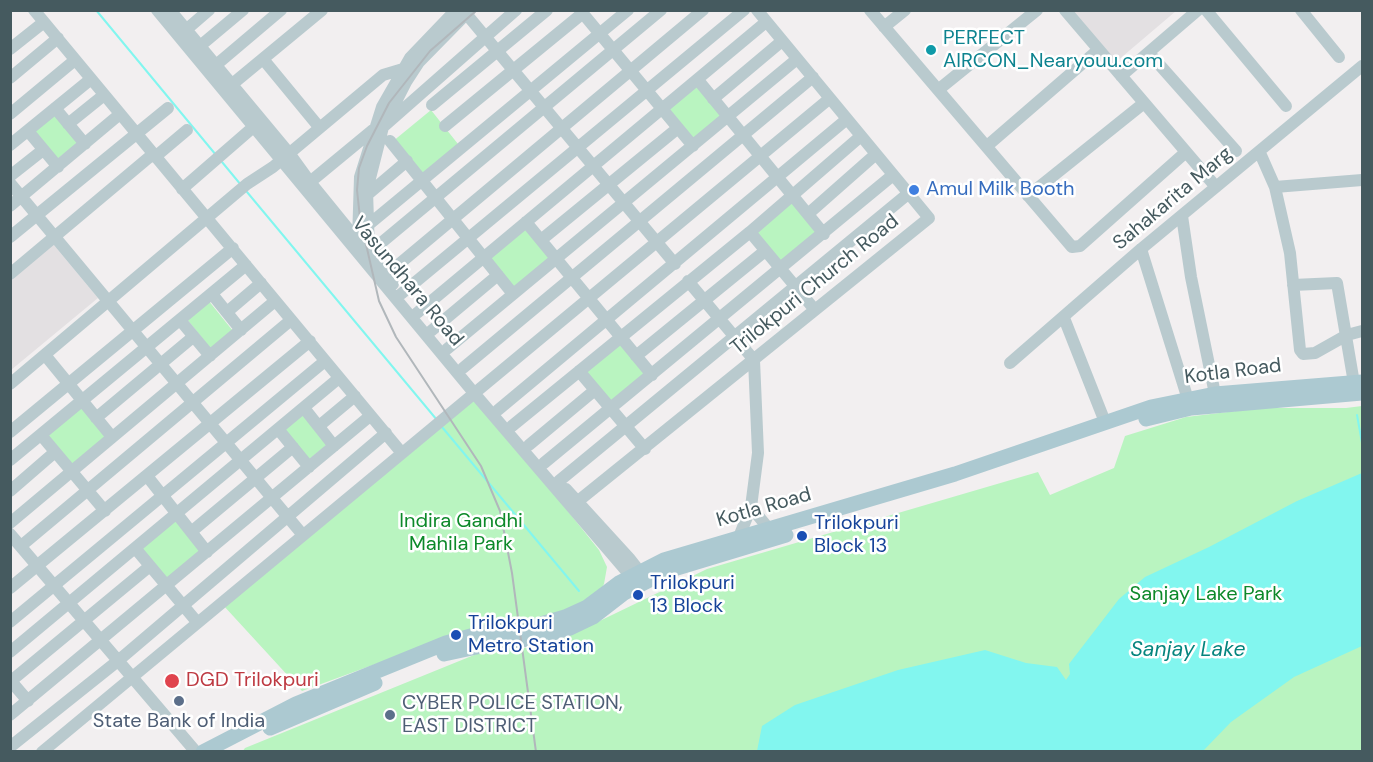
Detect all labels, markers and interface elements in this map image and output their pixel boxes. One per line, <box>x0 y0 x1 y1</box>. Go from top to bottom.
place label: PERFECT AIRCON_Nearyouu.com <box>943 27 1163 74</box>
marker: PERFECT AIRCON_Nearyouu.com <box>924 43 938 57</box>
street label: Sahakarita Marg <box>1109 142 1237 256</box>
place label: Amul Milk Booth <box>926 178 1075 202</box>
marker: Amul Milk Booth <box>907 183 921 197</box>
street label: Trilokpuri Church Road <box>726 210 904 360</box>
street label: Vasundhara Road <box>346 213 468 351</box>
street label: Kotla Road <box>1183 354 1283 390</box>
street label: Kotla Road <box>714 483 814 533</box>
park label: Indira Gandhi Mahila Park <box>399 510 523 557</box>
place label: Trilokpuri Block 13 <box>814 512 899 559</box>
marker: Trilokpuri Block 13 <box>795 529 809 543</box>
place label: Trilokpuri 13 Block <box>650 572 735 619</box>
park label: Sanjay Lake Park <box>1130 583 1282 607</box>
marker: Trilokpuri 13 Block <box>631 588 645 602</box>
place label: Trilokpuri Metro Station <box>468 612 594 659</box>
marker: Trilokpuri Metro Station <box>449 628 463 642</box>
water label: Sanjay Lake <box>1131 637 1245 663</box>
place label: DGD Trilokpuri <box>186 669 319 693</box>
marker: DGD Trilokpuri <box>163 672 181 690</box>
place label: CYBER POLICE STATION, EAST DISTRICT <box>402 692 623 739</box>
marker: State Bank of India <box>172 694 186 708</box>
marker: CYBER POLICE STATION, EAST DISTRICT <box>383 708 397 722</box>
place label: State Bank of India <box>93 710 265 734</box>

